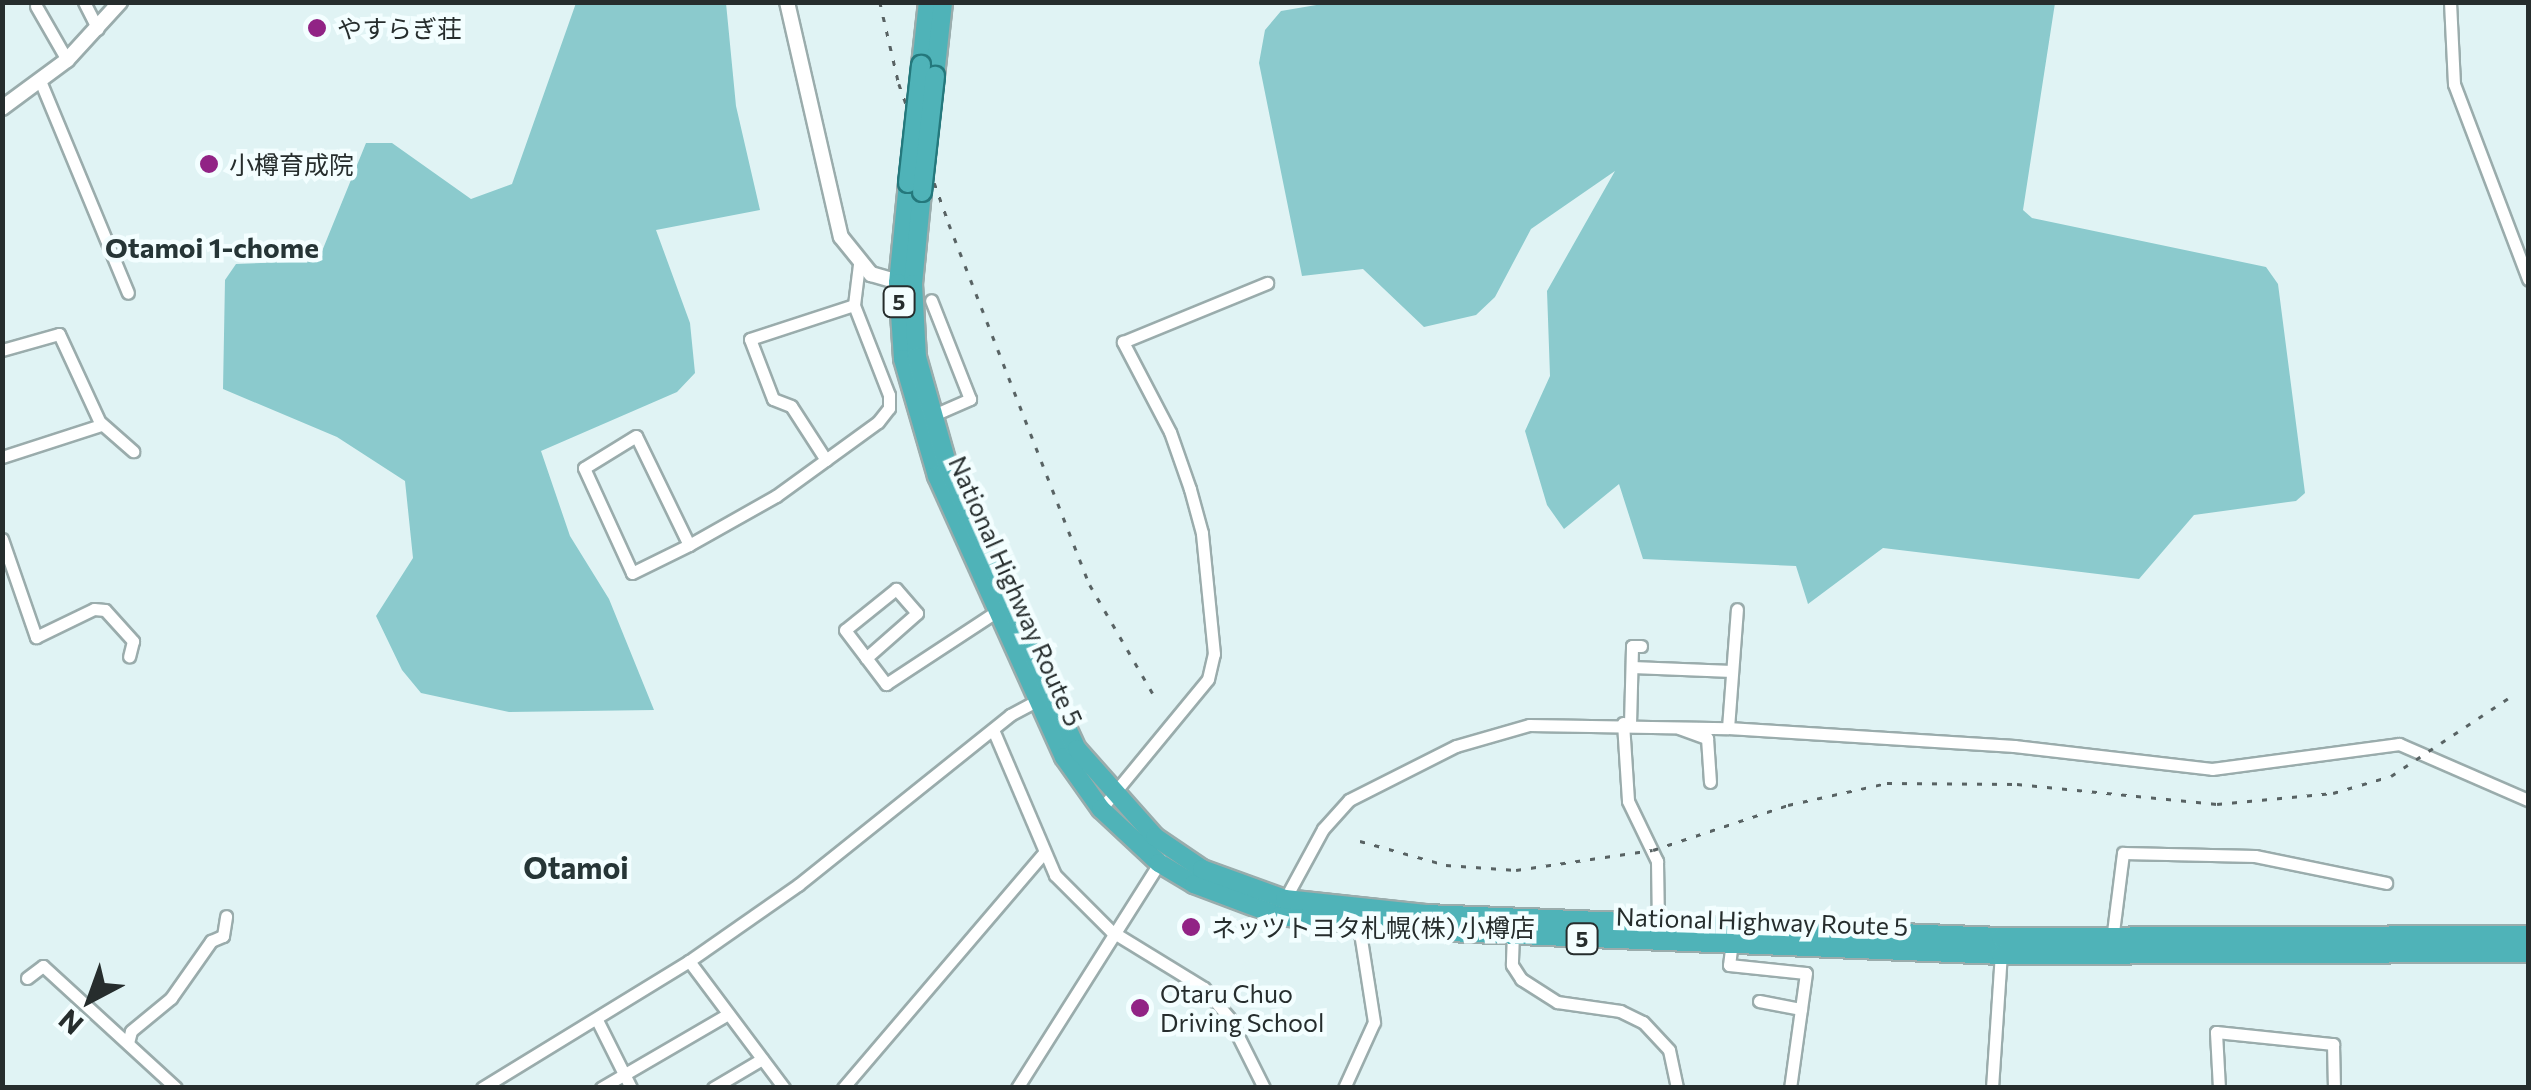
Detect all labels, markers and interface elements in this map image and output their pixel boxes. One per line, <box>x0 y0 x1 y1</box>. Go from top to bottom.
place label: やすらぎ荘 <box>337 13 462 43</box>
marker: やすらぎ荘 <box>306 17 328 39</box>
place label: 小樽育成院 <box>229 149 354 179</box>
marker: 小樽育成院 <box>198 153 220 175</box>
district label: Otamoi 1-chome <box>105 230 319 264</box>
road number: 5 <box>882 285 916 319</box>
street label: National Highway Route 5 <box>943 451 1089 731</box>
district label: Otamoi <box>523 849 629 885</box>
street label: National Highway Route 5 <box>1615 901 1909 941</box>
place label: ネッツトヨタ札幌(株) 小樽店 <box>1211 912 1535 942</box>
marker: ネッツトヨタ札幌(株) 小樽店 <box>1180 916 1202 938</box>
road number: 5 <box>1564 922 1600 956</box>
north arrow <box>40 950 140 1050</box>
place label: Otaru Chuo Driving School <box>1160 979 1324 1038</box>
marker: Otaru Chuo Driving School <box>1129 997 1151 1019</box>
text: N <box>51 1003 89 1042</box>

